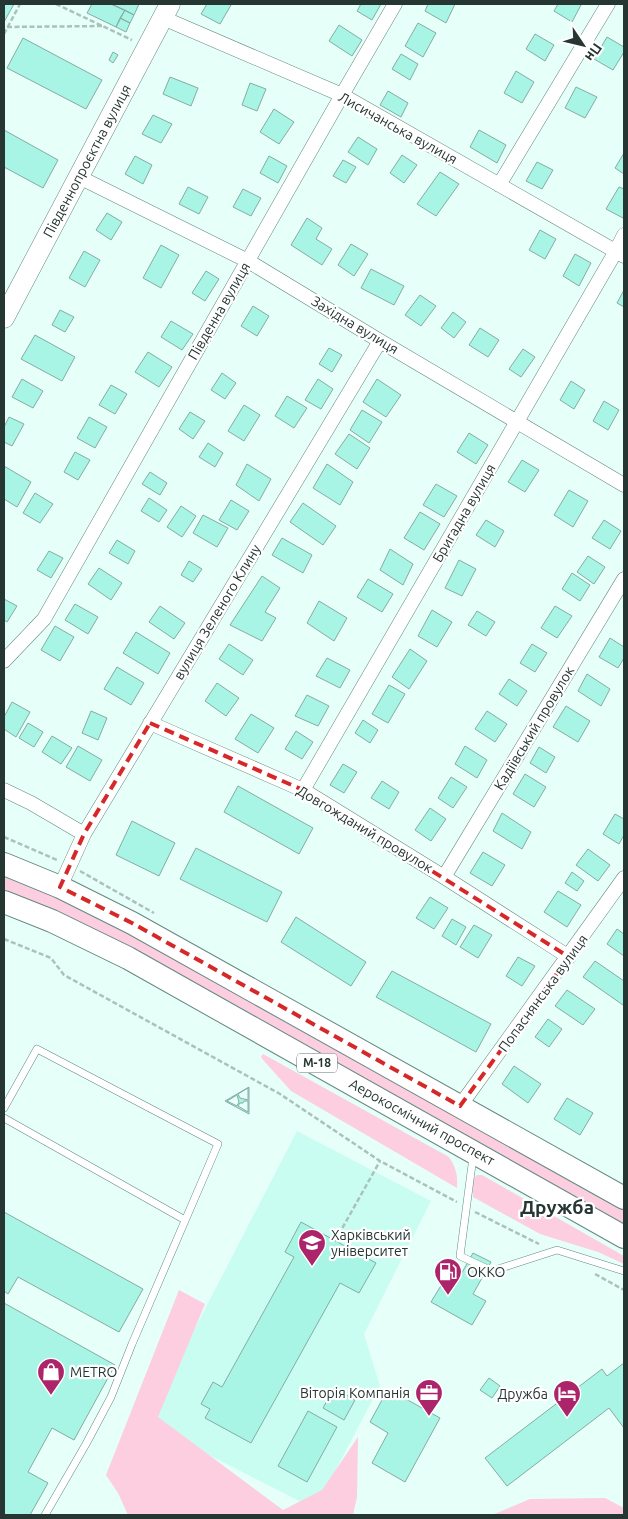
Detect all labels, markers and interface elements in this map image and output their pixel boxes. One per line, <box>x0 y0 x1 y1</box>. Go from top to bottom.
north arrow <box>558 20 608 70</box>
text: Пн <box>582 40 605 65</box>
street label: Південнопроєктна вулиця <box>40 82 134 240</box>
street label: Лисичанська вулиця <box>336 89 460 167</box>
street label: Південна вулиця <box>185 259 253 363</box>
street label: Західна вулиця <box>309 293 401 357</box>
street label: Бригадна вулиця <box>429 461 499 565</box>
street label: вулиця Зеленого Клину <box>170 541 264 682</box>
street label: Кадіївський провулок <box>491 663 577 793</box>
street label: Довгожданий провулок <box>294 782 436 876</box>
street label: Попаснянська вулиця <box>495 931 591 1055</box>
road number: М-18 <box>297 1054 337 1072</box>
street label: Аерокосмічний проспект <box>346 1075 498 1169</box>
district label: Дружба <box>520 1196 594 1218</box>
place label: Харківський університет <box>331 1227 411 1259</box>
school or university icon: Харківський університет <box>297 1228 327 1267</box>
fuel station icon: ОККО <box>433 1257 463 1296</box>
place label: ОККО <box>467 1264 506 1280</box>
shop icon: METRO <box>36 1357 66 1396</box>
place label: METRO <box>70 1364 118 1380</box>
office icon: Віторія Компанія <box>414 1378 444 1417</box>
hotel icon: Дружба <box>552 1379 582 1418</box>
place label: Віторія Компанія <box>300 1385 410 1401</box>
place label: Дружба <box>498 1386 548 1402</box>

